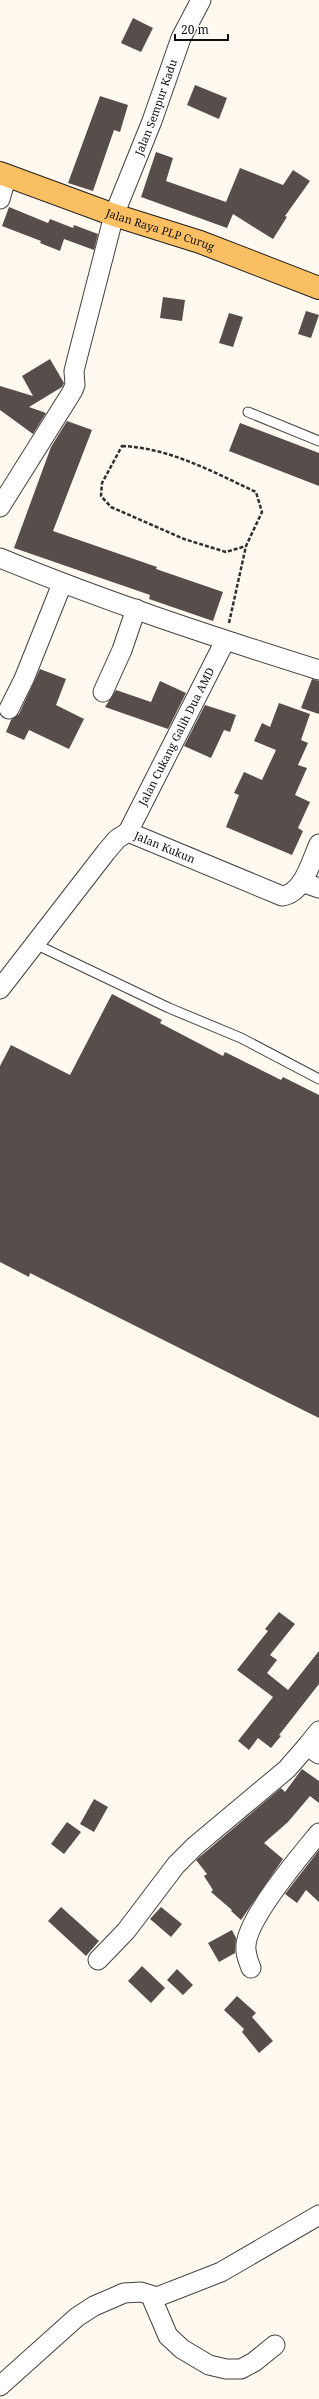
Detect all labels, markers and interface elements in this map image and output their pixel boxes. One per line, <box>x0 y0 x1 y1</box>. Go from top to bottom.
scale bar <box>175 16 228 42</box>
text: 20 m <box>181 21 209 38</box>
street label: Jalan Sempur Kadu <box>131 57 180 158</box>
street label: Jalan Raya PLP Curug <box>103 204 217 254</box>
street label: Jalan Cukang Galih Dua AMD <box>134 665 217 809</box>
street label: Jalan Kukun <box>131 827 198 866</box>

